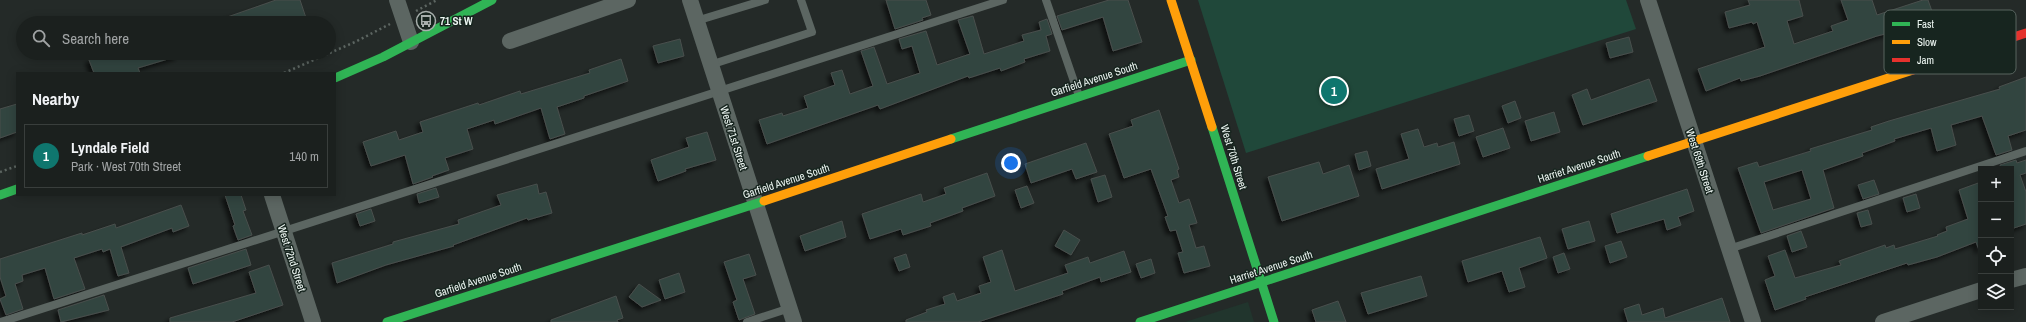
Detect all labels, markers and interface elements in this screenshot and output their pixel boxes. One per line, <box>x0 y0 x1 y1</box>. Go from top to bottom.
bus stop icon: 71 St W <box>415 10 437 32</box>
legend <box>1884 10 2016 74</box>
place label: 71 St W <box>440 14 473 28</box>
search box <box>16 16 336 60</box>
text: Fast <box>1917 17 1935 31</box>
icon: search <box>30 27 52 49</box>
text: Search here <box>62 28 129 49</box>
text: Slow <box>1917 35 1937 49</box>
text: Jam <box>1917 53 1934 67</box>
street label: Garfield Avenue South <box>1049 58 1139 100</box>
pin: 1 <box>1321 76 1347 106</box>
text: Nearby <box>32 87 79 110</box>
street label: West 71st Street <box>717 104 751 172</box>
street label: West 70th Street <box>1218 123 1251 192</box>
street label: West 69th Street <box>1683 127 1717 196</box>
text: Lyndale Field <box>71 137 149 158</box>
street label: Harriet Avenue South <box>1536 146 1622 186</box>
text: 1 <box>43 148 49 165</box>
text: 140 m <box>289 148 319 165</box>
your location <box>1001 153 1021 173</box>
text: Park · West 70th Street <box>71 158 181 175</box>
street label: Garfield Avenue South <box>741 160 831 202</box>
map controls <box>1978 166 2014 310</box>
button: + <box>1978 166 2014 202</box>
button: − <box>1978 202 2014 238</box>
street label: West 72nd Street <box>275 223 310 294</box>
button: locate <box>1978 238 2014 274</box>
street label: Harriet Avenue South <box>1228 247 1314 287</box>
street label: Garfield Avenue South <box>433 259 523 301</box>
button: layers <box>1978 274 2014 310</box>

